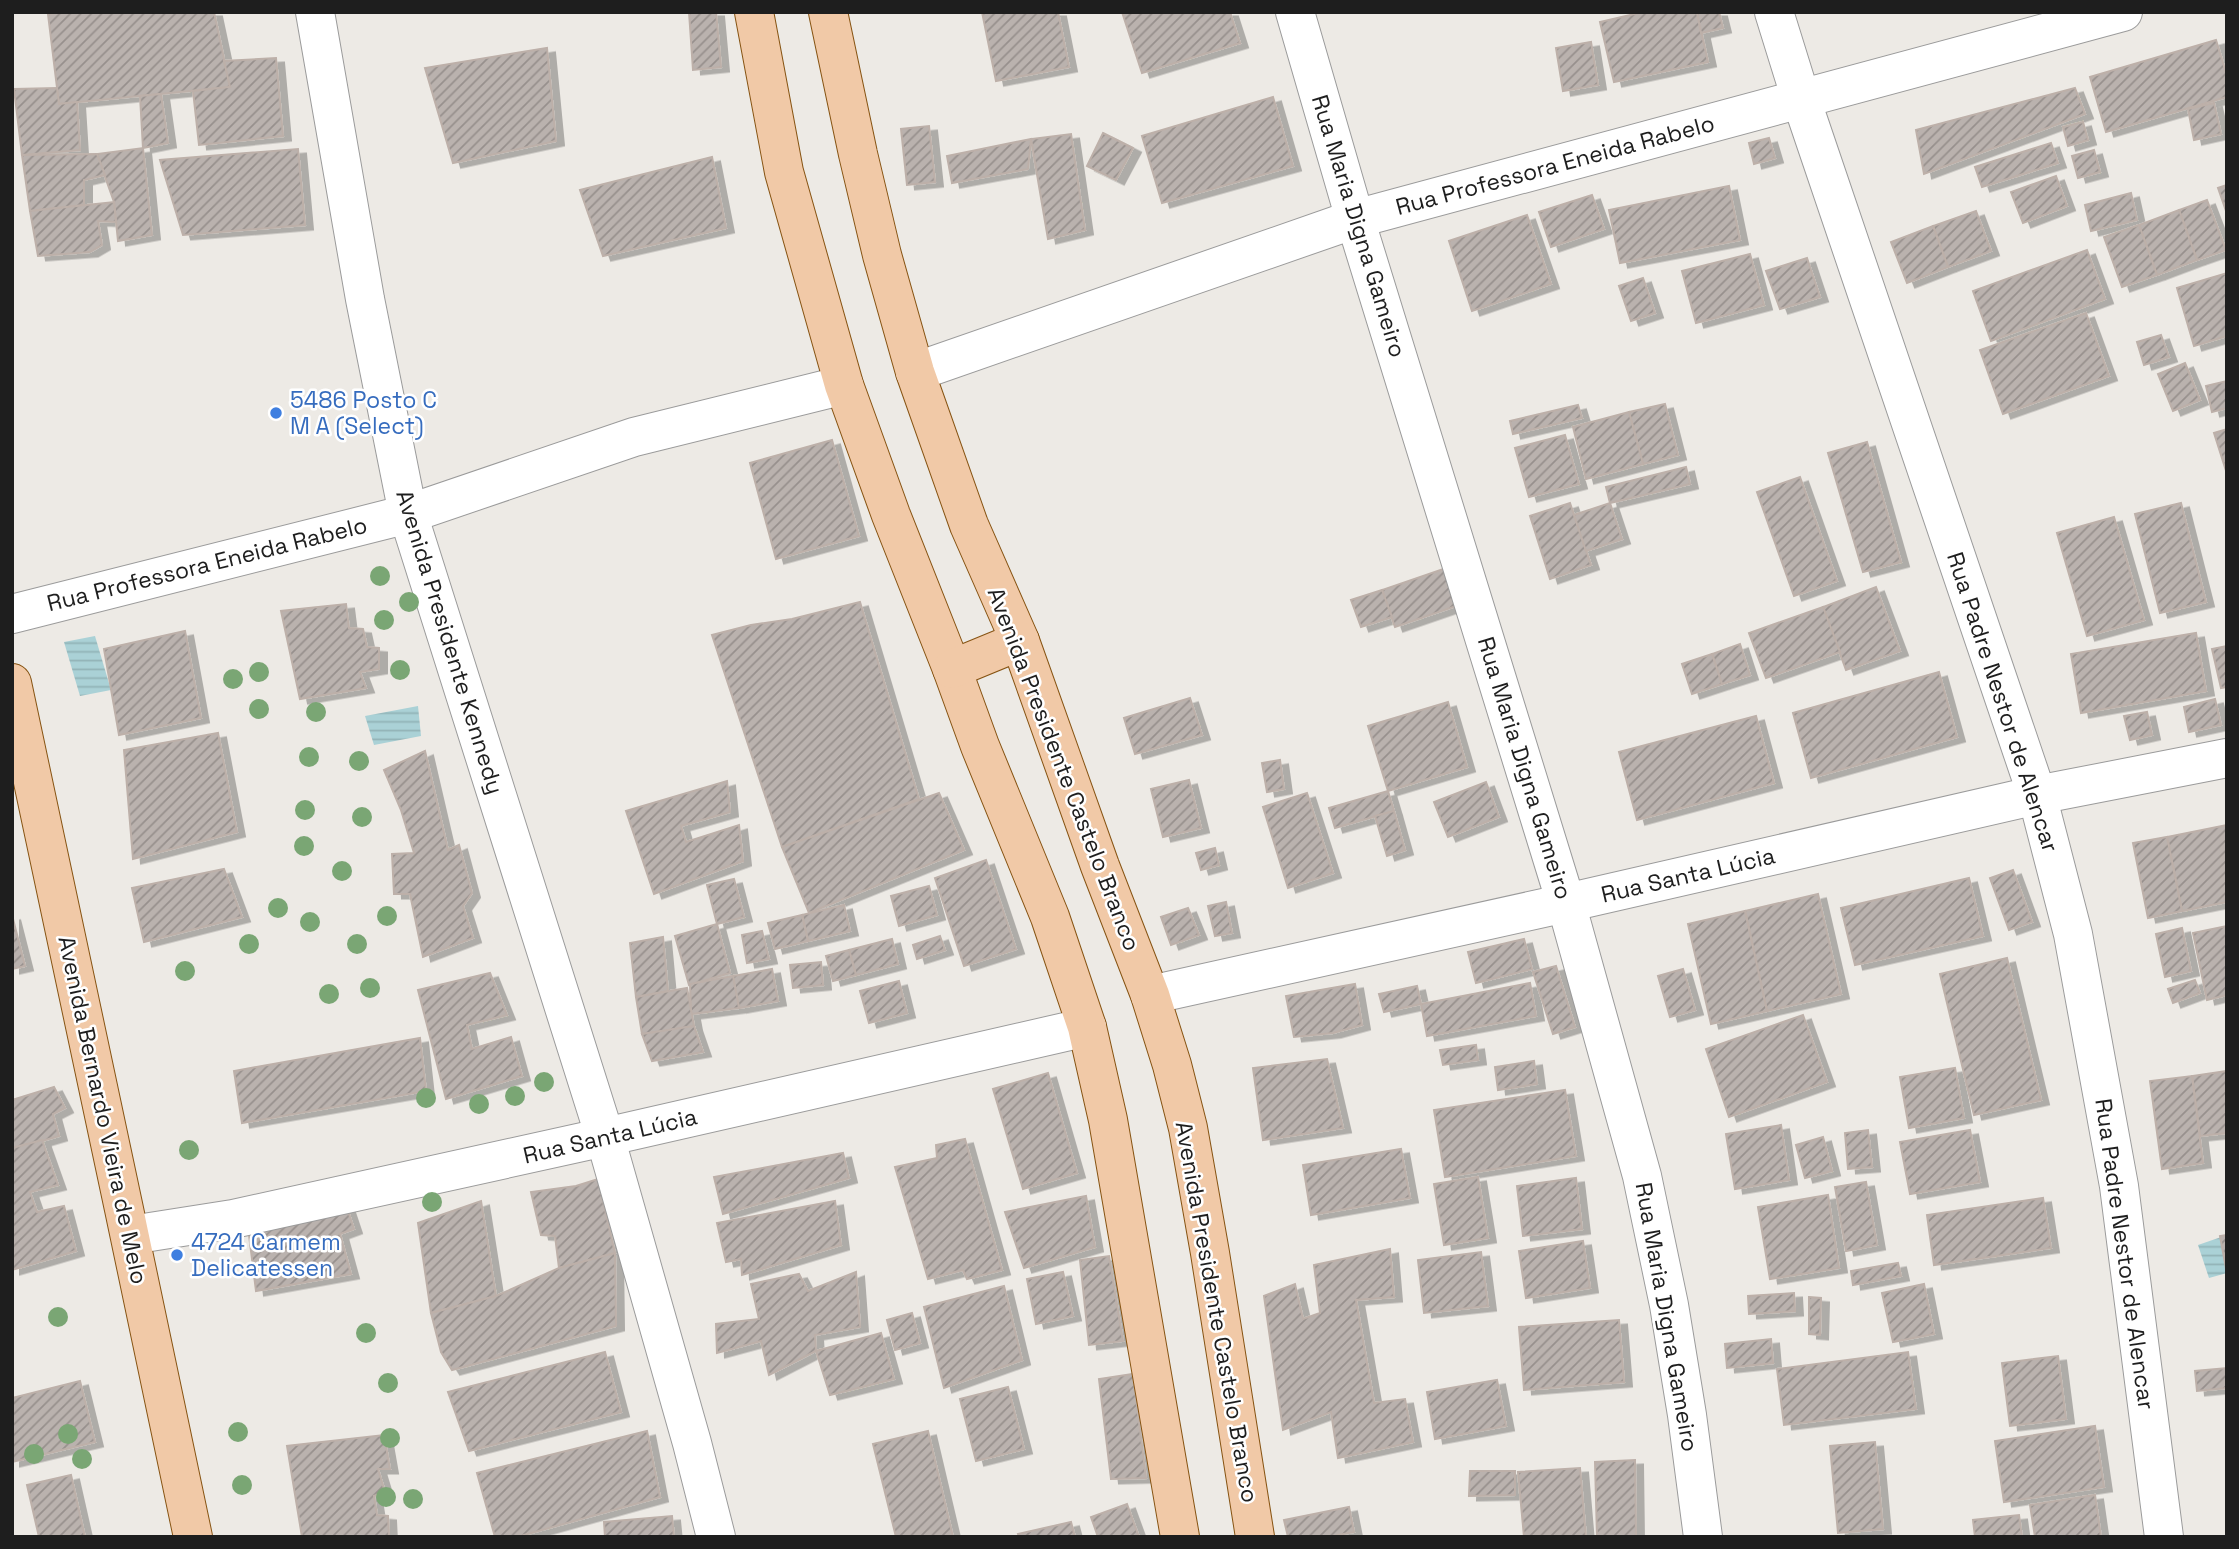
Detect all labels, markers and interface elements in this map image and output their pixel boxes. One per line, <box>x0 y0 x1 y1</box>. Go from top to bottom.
street label: Rua Maria Digna Gameiro <box>1305 91 1413 361</box>
street label: Rua Professora Eneida Rabelo <box>1392 108 1718 222</box>
place label: 5486 Posto C M A (Select) <box>290 385 437 441</box>
marker: 5486 Posto C M A (Select) <box>268 405 284 421</box>
street label: Avenida Presidente Kennedy <box>389 486 511 798</box>
street label: Rua Professora Eneida Rabelo <box>44 510 370 618</box>
street label: Rua Padre Nestor de Alencar <box>1940 548 2066 856</box>
street label: Avenida Presidente Castelo Branco <box>981 583 1147 955</box>
street label: Rua Maria Digna Gameiro <box>1471 633 1579 903</box>
street label: Rua Santa Lúcia <box>1598 840 1778 910</box>
street label: Avenida Bernardo Vieira de Melo <box>51 933 155 1287</box>
street label: Rua Padre Nestor de Alencar <box>2088 1096 2162 1412</box>
street label: Rua Santa Lúcia <box>520 1101 700 1171</box>
street label: Avenida Presidente Castelo Branco <box>1169 1119 1265 1505</box>
street label: Rua Maria Digna Gameiro <box>1629 1180 1705 1454</box>
place label: 4724 Carmem Delicatessen <box>191 1227 341 1283</box>
marker: 4724 Carmem Delicatessen <box>169 1247 185 1263</box>

